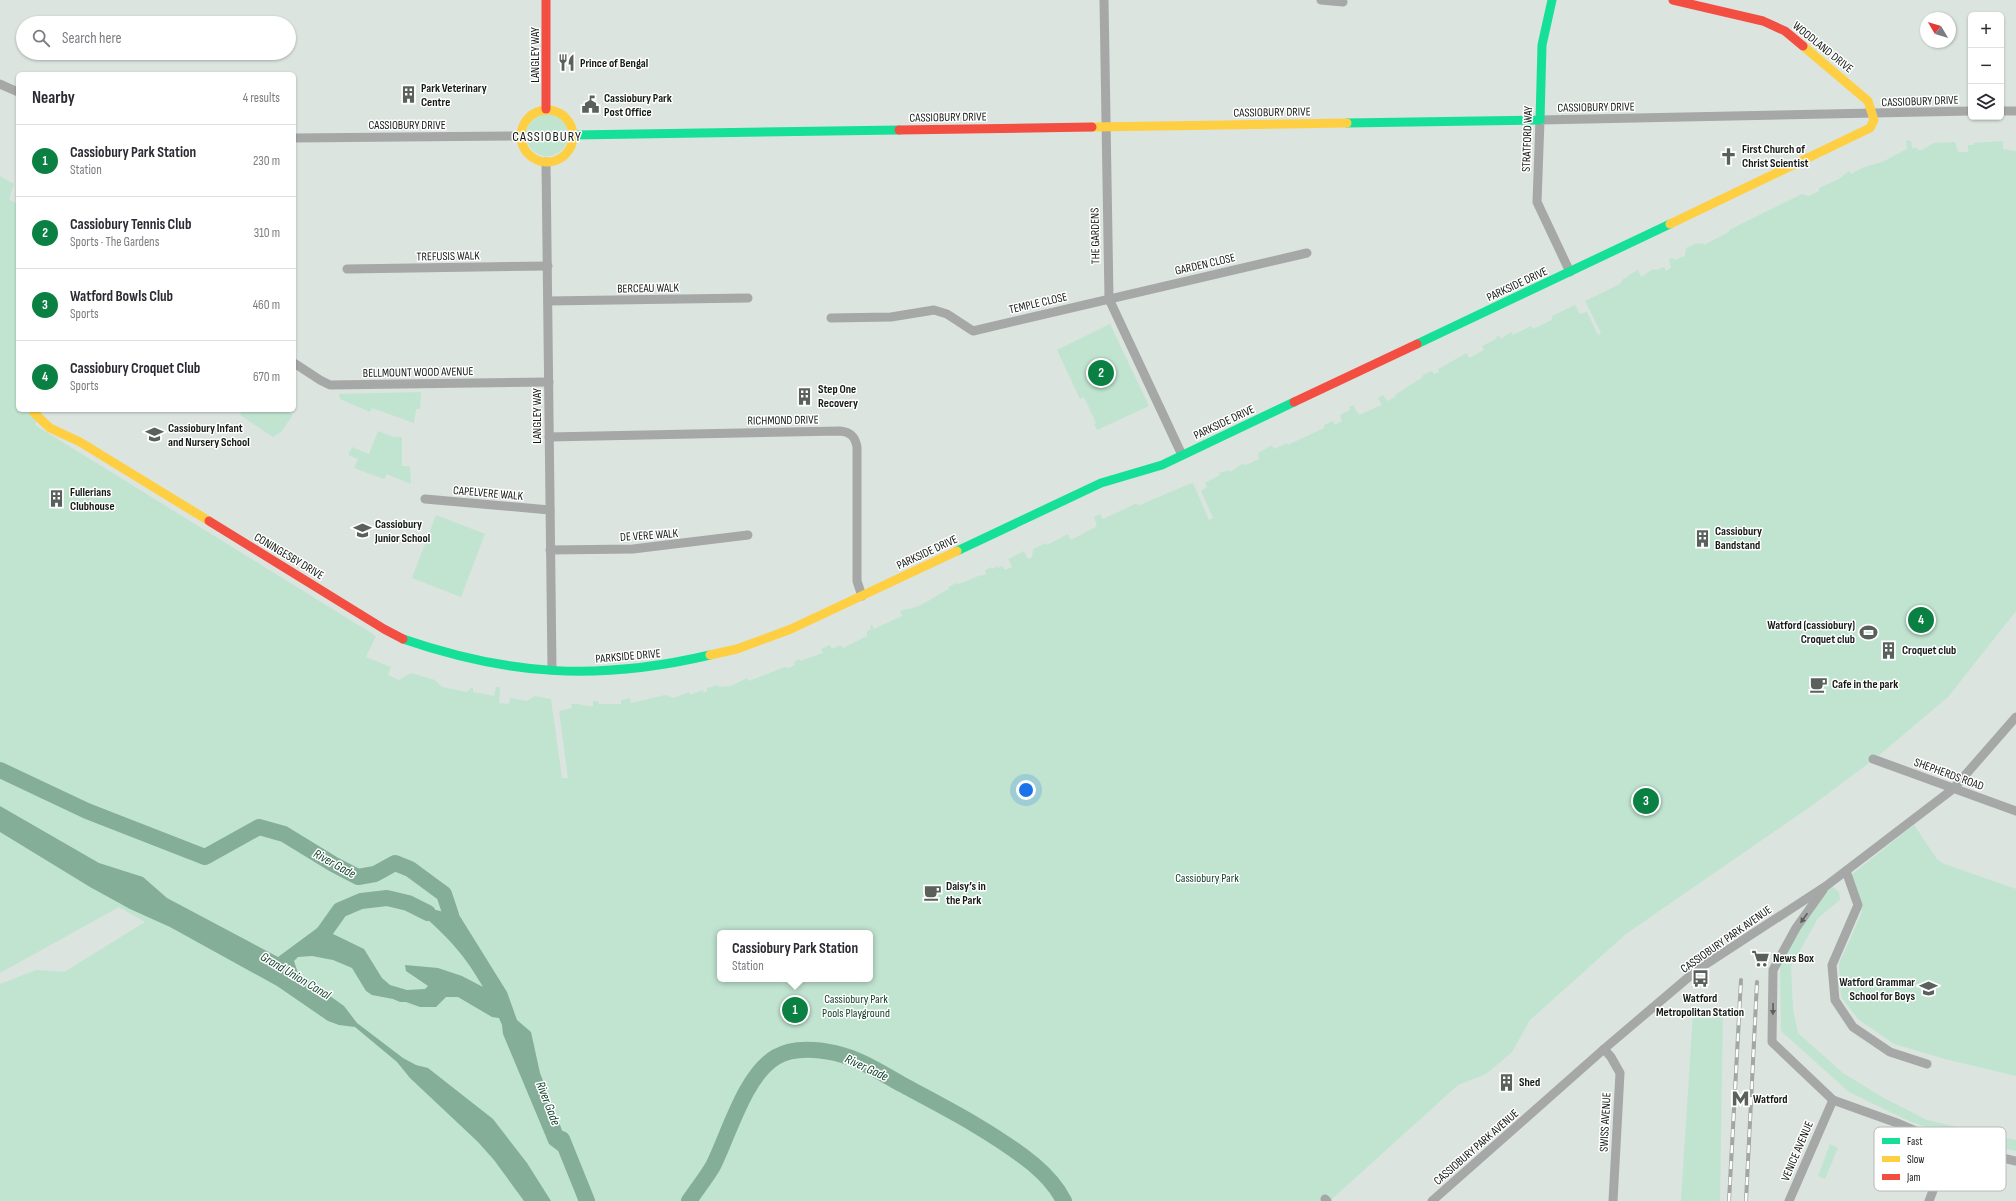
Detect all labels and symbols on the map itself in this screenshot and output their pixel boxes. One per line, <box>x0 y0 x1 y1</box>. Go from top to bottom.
north arrow <box>1920 12 1956 48</box>
street label: WOODLAND DRIVE <box>1789 18 1856 76</box>
street label: LANGLEY WAY <box>528 27 543 83</box>
restaurant icon: Prince of Bengal <box>557 53 577 73</box>
place label: Prince of Bengal <box>580 56 648 71</box>
place label: Park Veterinary Centre <box>421 81 487 110</box>
building icon: Park Veterinary Centre <box>398 85 418 105</box>
place label: Cassiobury Park Post Office <box>604 91 672 120</box>
street label: CASSIOBURY DRIVE <box>1881 93 1959 110</box>
public building icon: Cassiobury Park Post Office <box>581 95 601 115</box>
street label: CASSIOBURY DRIVE <box>1557 99 1635 116</box>
street label: CASSIOBURY DRIVE <box>1233 104 1311 121</box>
street label: STRATFORD WAY <box>1519 106 1536 172</box>
street label: CASSIOBURY DRIVE <box>909 109 987 126</box>
street label: CASSIOBURY DRIVE <box>368 118 446 133</box>
district label: CASSIOBURY <box>512 128 582 145</box>
place label: First Church of Christ Scientist <box>1742 142 1809 171</box>
church icon: First Church of Christ Scientist <box>1719 146 1739 166</box>
street label: THE GARDENS <box>1088 208 1103 264</box>
street label: TREFUSIS WALK <box>416 248 480 265</box>
street label: GARDEN CLOSE <box>1173 250 1237 279</box>
street label: PARKSIDE DRIVE <box>1484 264 1550 305</box>
street label: BERCEAU WALK <box>617 280 680 297</box>
street label: TEMPLE CLOSE <box>1008 289 1069 317</box>
pin: 2 <box>1088 358 1114 388</box>
street label: BELLMOUNT WOOD AVENUE <box>363 364 473 381</box>
place label: Step One Recovery <box>818 382 858 411</box>
building icon: Step One Recovery <box>795 386 815 406</box>
street label: LANGLEY WAY <box>530 388 545 444</box>
street label: PARKSIDE DRIVE <box>1191 402 1257 443</box>
street label: RICHMOND DRIVE <box>747 412 819 429</box>
place label: Cassiobury Infant and Nursery School <box>168 421 250 450</box>
school or university icon: Cassiobury Infant and Nursery School <box>145 425 165 445</box>
street label: CAPELVERE WALK <box>452 483 524 504</box>
place label: Fullerians Clubhouse <box>70 485 115 514</box>
building icon: Fullerians Clubhouse <box>47 489 67 509</box>
place label: Cassiobury Junior School <box>374 517 430 546</box>
school or university icon: Cassiobury Junior School <box>352 521 372 541</box>
place label: Cassiobury Bandstand <box>1715 524 1762 553</box>
street label: DE VERE WALK <box>620 526 679 545</box>
building icon: Cassiobury Bandstand <box>1692 528 1712 548</box>
street label: CONINGESBY DRIVE <box>251 530 326 583</box>
street label: PARKSIDE DRIVE <box>894 532 960 573</box>
pin: 4 <box>1908 605 1934 635</box>
place label: Watford (cassiobury) Croquet club <box>1767 618 1855 647</box>
sports icon: Watford (cassiobury) Croquet club <box>1858 622 1878 642</box>
building icon: Croquet club <box>1879 640 1899 660</box>
place label: Croquet club <box>1902 643 1956 658</box>
street label: PARKSIDE DRIVE <box>595 646 661 667</box>
cafe icon: Cafe in the park <box>1809 674 1829 694</box>
place label: Cafe in the park <box>1832 677 1898 692</box>
street label: SHEPHERDS ROAD <box>1912 755 1986 794</box>
your location <box>1016 780 1036 800</box>
pin: 3 <box>1633 786 1659 816</box>
water label: River Gade <box>311 846 358 882</box>
park label: Cassiobury Park <box>1175 871 1239 886</box>
place label: Daisy’s in the Park <box>946 879 986 908</box>
cafe icon: Daisy’s in the Park <box>923 883 943 903</box>
street label: CASSIOBURY PARK AVENUE <box>1678 902 1775 976</box>
one-way arrow <box>1800 912 1808 923</box>
supermarket icon: News Box <box>1750 948 1770 968</box>
water label: Grand Union Canal <box>257 949 334 1003</box>
place label: News Box <box>1773 951 1814 966</box>
bus stop icon: Watford Metropolitan Station <box>1690 969 1710 989</box>
place label: Watford Grammar School for Boys <box>1839 975 1915 1004</box>
school or university icon: Watford Grammar School for Boys <box>1918 979 1938 999</box>
place label: Watford Metropolitan Station <box>1656 991 1744 1020</box>
park label: Cassiobury Park Pools Playground <box>822 992 890 1021</box>
pin: 1 <box>782 995 808 1025</box>
one-way arrow <box>1769 1003 1776 1015</box>
water label: River Gade <box>842 1051 891 1085</box>
building icon: Shed <box>1496 1072 1516 1092</box>
place label: Shed <box>1519 1075 1540 1090</box>
water label: River Gade <box>532 1079 564 1128</box>
metro station icon: Watford <box>1730 1089 1750 1109</box>
street label: SWISS AVENUE <box>1596 1092 1615 1152</box>
place label: Watford <box>1753 1092 1788 1107</box>
street label: CASSIOBURY PARK AVENUE <box>1431 1106 1522 1188</box>
street label: VENICE AVENUE <box>1778 1119 1817 1183</box>
legend <box>1874 1127 2006 1191</box>
text: Fast <box>1907 1135 1923 1148</box>
text: Slow <box>1907 1153 1924 1166</box>
text: Jam <box>1906 1171 1921 1184</box>

